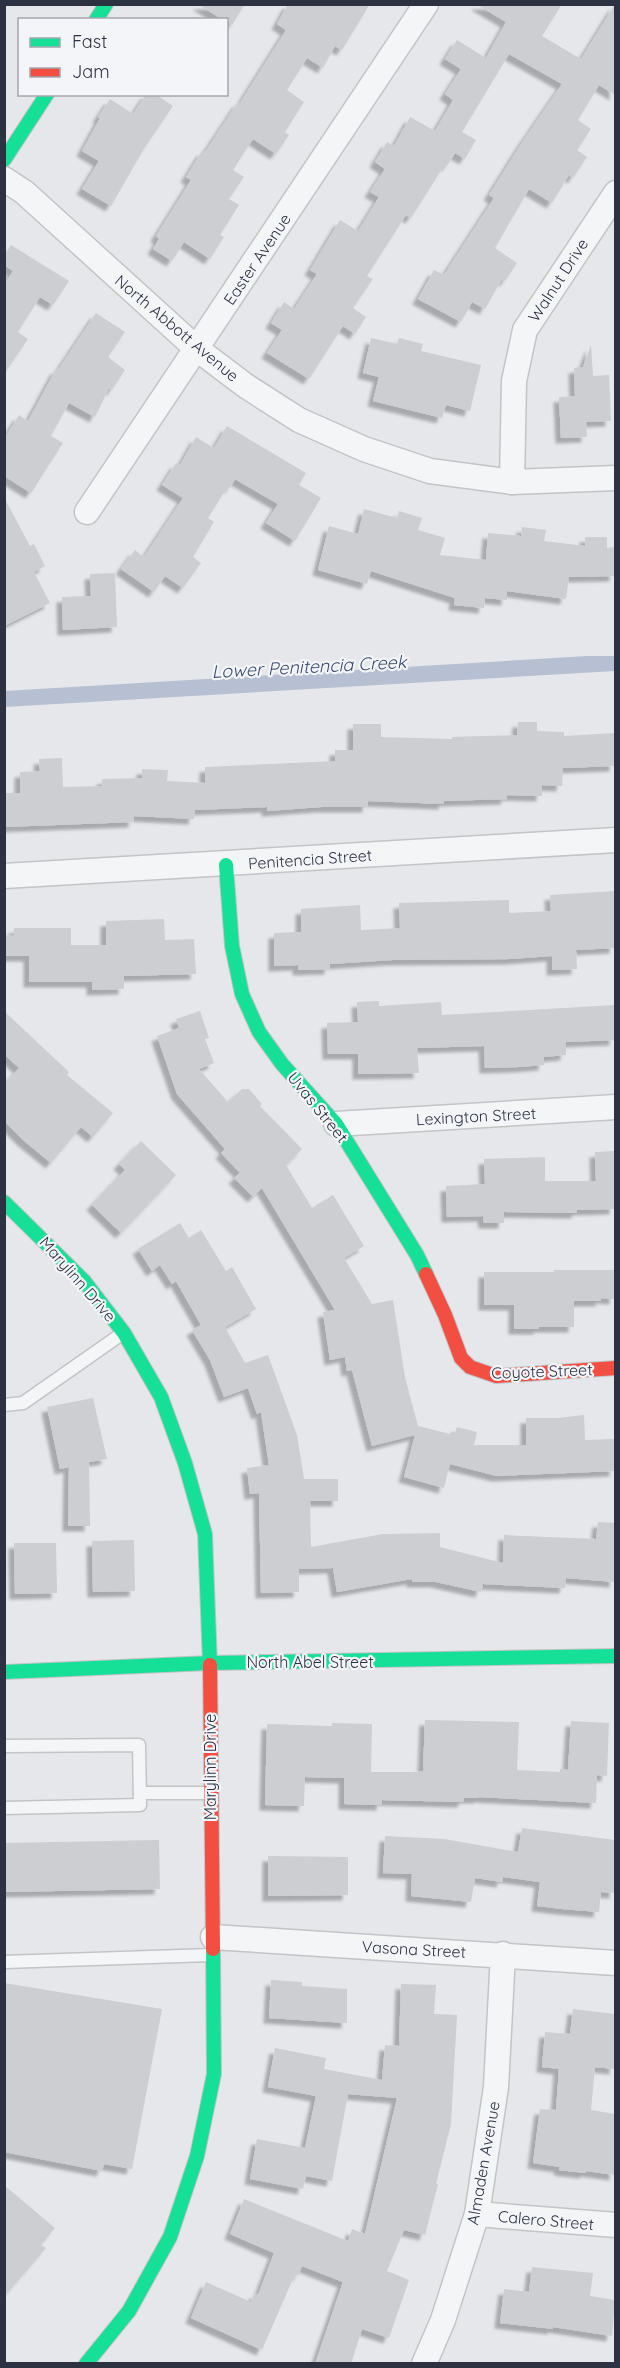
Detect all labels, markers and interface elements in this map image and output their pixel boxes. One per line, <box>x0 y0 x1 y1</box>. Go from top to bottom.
legend <box>18 18 228 96</box>
text: Fast <box>72 30 107 53</box>
text: Jam <box>72 60 110 83</box>
street label: Easter Avenue <box>219 210 295 308</box>
street label: Walnut Drive <box>524 235 592 325</box>
street label: North Abbott Avenue <box>111 270 243 386</box>
water label: Lower Penitencia Creek <box>211 650 408 683</box>
street label: Penitencia Street <box>247 845 373 873</box>
street label: Uvas Street <box>283 1068 353 1146</box>
street label: Lexington Street <box>415 1103 537 1129</box>
street label: Marylinn Drive <box>35 1232 121 1326</box>
street label: Coyote Street <box>491 1359 593 1383</box>
street label: North Abel Street <box>246 1652 374 1672</box>
street label: Marylinn Drive <box>200 1714 220 1820</box>
street label: Vasona Street <box>361 1936 467 1962</box>
street label: Almaden Avenue <box>462 2100 504 2226</box>
street label: Calero Street <box>497 2206 595 2234</box>

